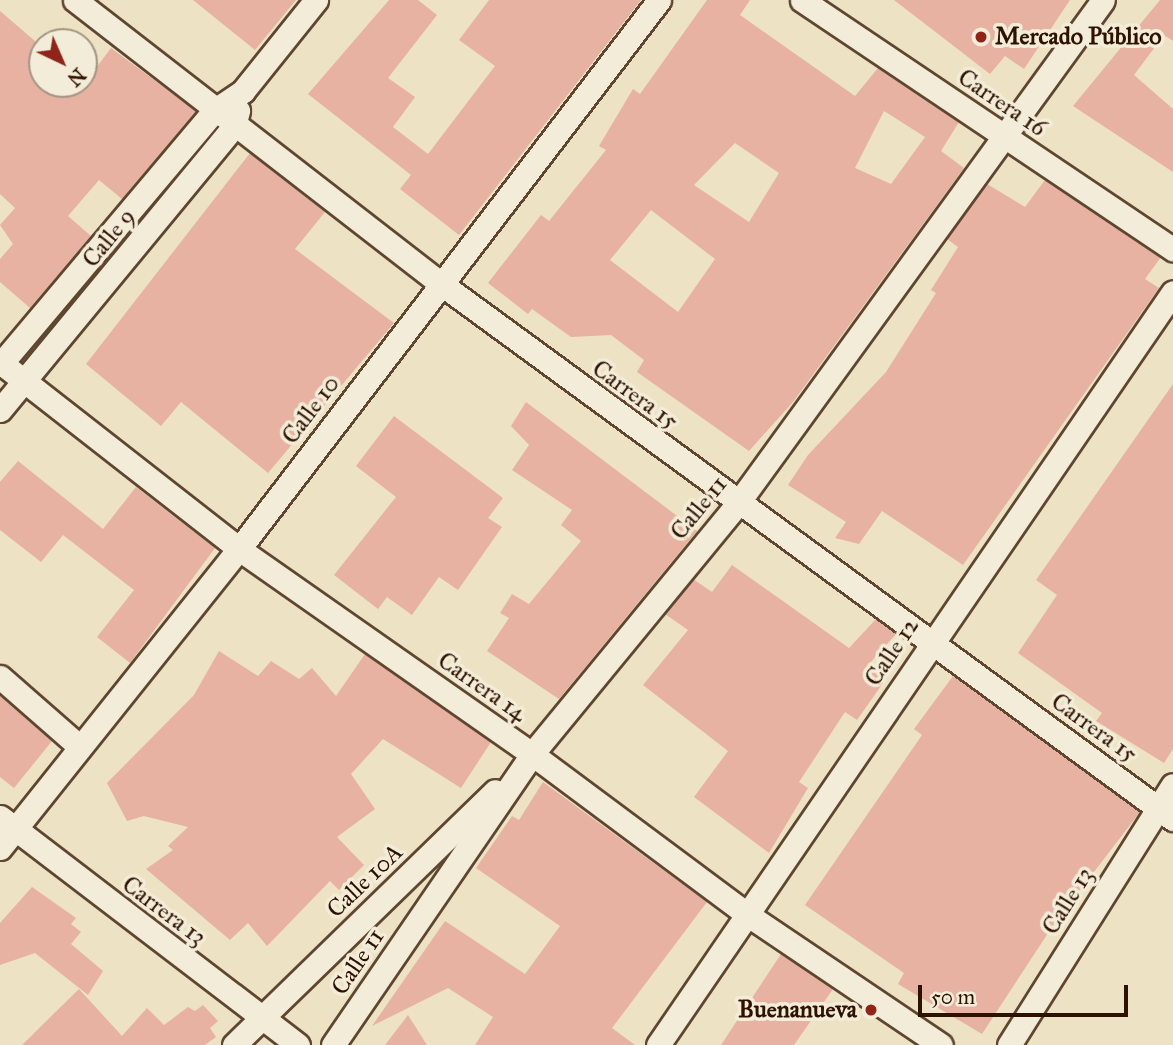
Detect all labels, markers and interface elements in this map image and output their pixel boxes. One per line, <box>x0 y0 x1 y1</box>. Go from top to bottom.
place label: Mercado Público <box>995 23 1162 51</box>
north arrow <box>28 28 98 98</box>
marker: Mercado Público <box>973 29 989 45</box>
text: N <box>63 63 90 91</box>
street label: Carrera 16 <box>952 63 1052 143</box>
street label: Calle 9 <box>77 203 141 273</box>
street label: Carrera 15 <box>586 354 684 436</box>
street label: Calle 10 <box>276 370 346 450</box>
street label: Calle 11 <box>665 470 733 546</box>
street label: Calle 12 <box>859 612 925 692</box>
street label: Carrera 14 <box>432 646 532 728</box>
street label: Carrera 15 <box>1045 687 1143 769</box>
street label: Calle 10A <box>321 838 409 924</box>
street label: Calle 13 <box>1036 862 1100 940</box>
street label: Carrera 13 <box>116 870 212 952</box>
street label: Calle 11 <box>326 923 390 1001</box>
scale bar <box>921 972 1131 1016</box>
text: 50 m <box>931 984 975 1010</box>
place label: Buenanueva <box>738 996 857 1024</box>
marker: Buenanueva <box>863 1002 879 1018</box>

